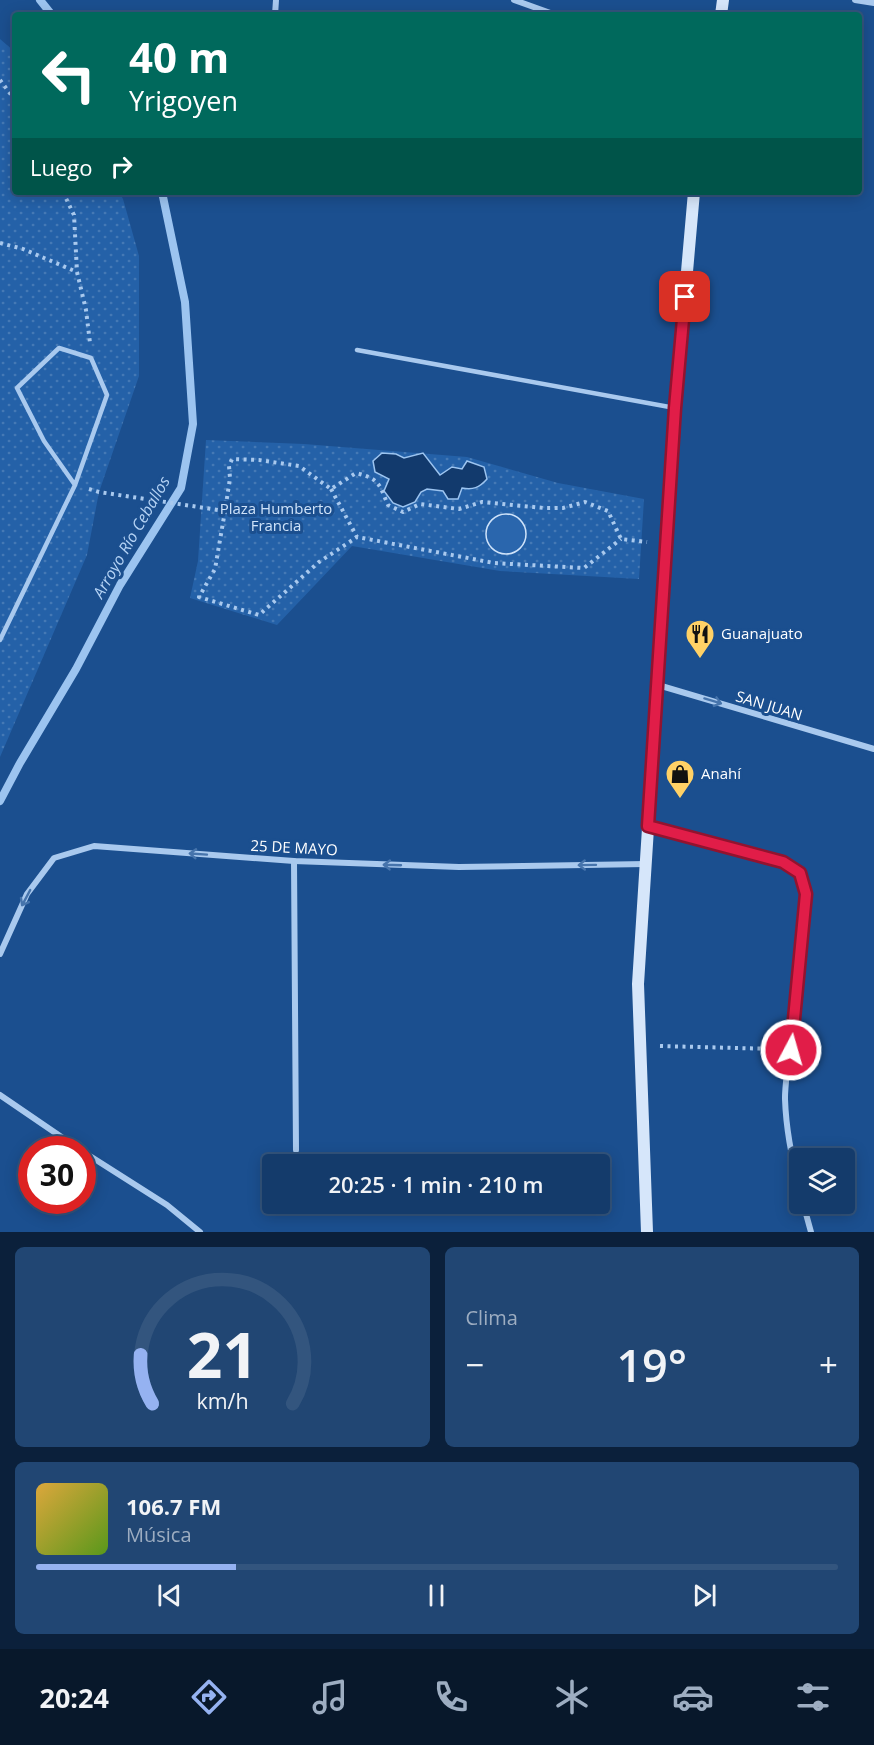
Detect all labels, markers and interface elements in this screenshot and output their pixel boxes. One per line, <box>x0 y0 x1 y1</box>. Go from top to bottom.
text: 40 m <box>129 28 229 85</box>
icon: left <box>30 36 108 114</box>
text: Yrigoyen <box>129 82 238 119</box>
icon: right <box>105 150 138 183</box>
text: Luego <box>30 152 93 182</box>
pin <box>659 271 710 322</box>
icon: arrive <box>668 280 701 313</box>
water label: Arroyo Río Ceballos <box>87 472 175 603</box>
park label: Plaza Humberto Francia <box>220 498 332 535</box>
restaurant icon: Guanajuato <box>684 618 716 660</box>
place label: Guanajuato <box>721 623 803 643</box>
street label: SAN JUAN <box>734 685 805 725</box>
one-way arrow <box>703 696 722 707</box>
shop icon: Anahí <box>664 758 696 800</box>
place label: Anahí <box>701 763 742 783</box>
street label: 25 DE MAYO <box>250 835 338 859</box>
one-way arrow <box>188 848 208 859</box>
one-way arrow <box>383 859 403 870</box>
one-way arrow <box>578 859 598 871</box>
one-way arrow <box>20 889 31 907</box>
position arrow <box>759 1018 823 1082</box>
speed limit sign: 30 <box>18 1136 96 1214</box>
map controls <box>789 1148 855 1214</box>
button: layers <box>789 1148 855 1214</box>
text: 20:25 · 1 min · 210 m <box>328 1169 544 1199</box>
text: Clima <box>466 1304 518 1331</box>
text: 21 <box>187 1311 258 1396</box>
text: 19° <box>616 1334 687 1395</box>
text: − <box>466 1342 484 1387</box>
text: + <box>819 1342 838 1387</box>
text: km/h <box>196 1386 248 1415</box>
text: 106.7 FM <box>126 1491 221 1521</box>
text: Música <box>126 1521 192 1548</box>
icon: previous <box>153 1579 186 1612</box>
icon: pause <box>420 1579 453 1612</box>
icon: next <box>688 1579 721 1612</box>
icon: directions <box>188 1676 230 1718</box>
icon: music <box>309 1676 351 1718</box>
icon: phone <box>430 1676 472 1718</box>
icon: climate <box>551 1676 593 1718</box>
icon: car <box>672 1676 714 1718</box>
icon: filters <box>792 1676 834 1718</box>
text: 20:24 <box>39 1679 109 1716</box>

